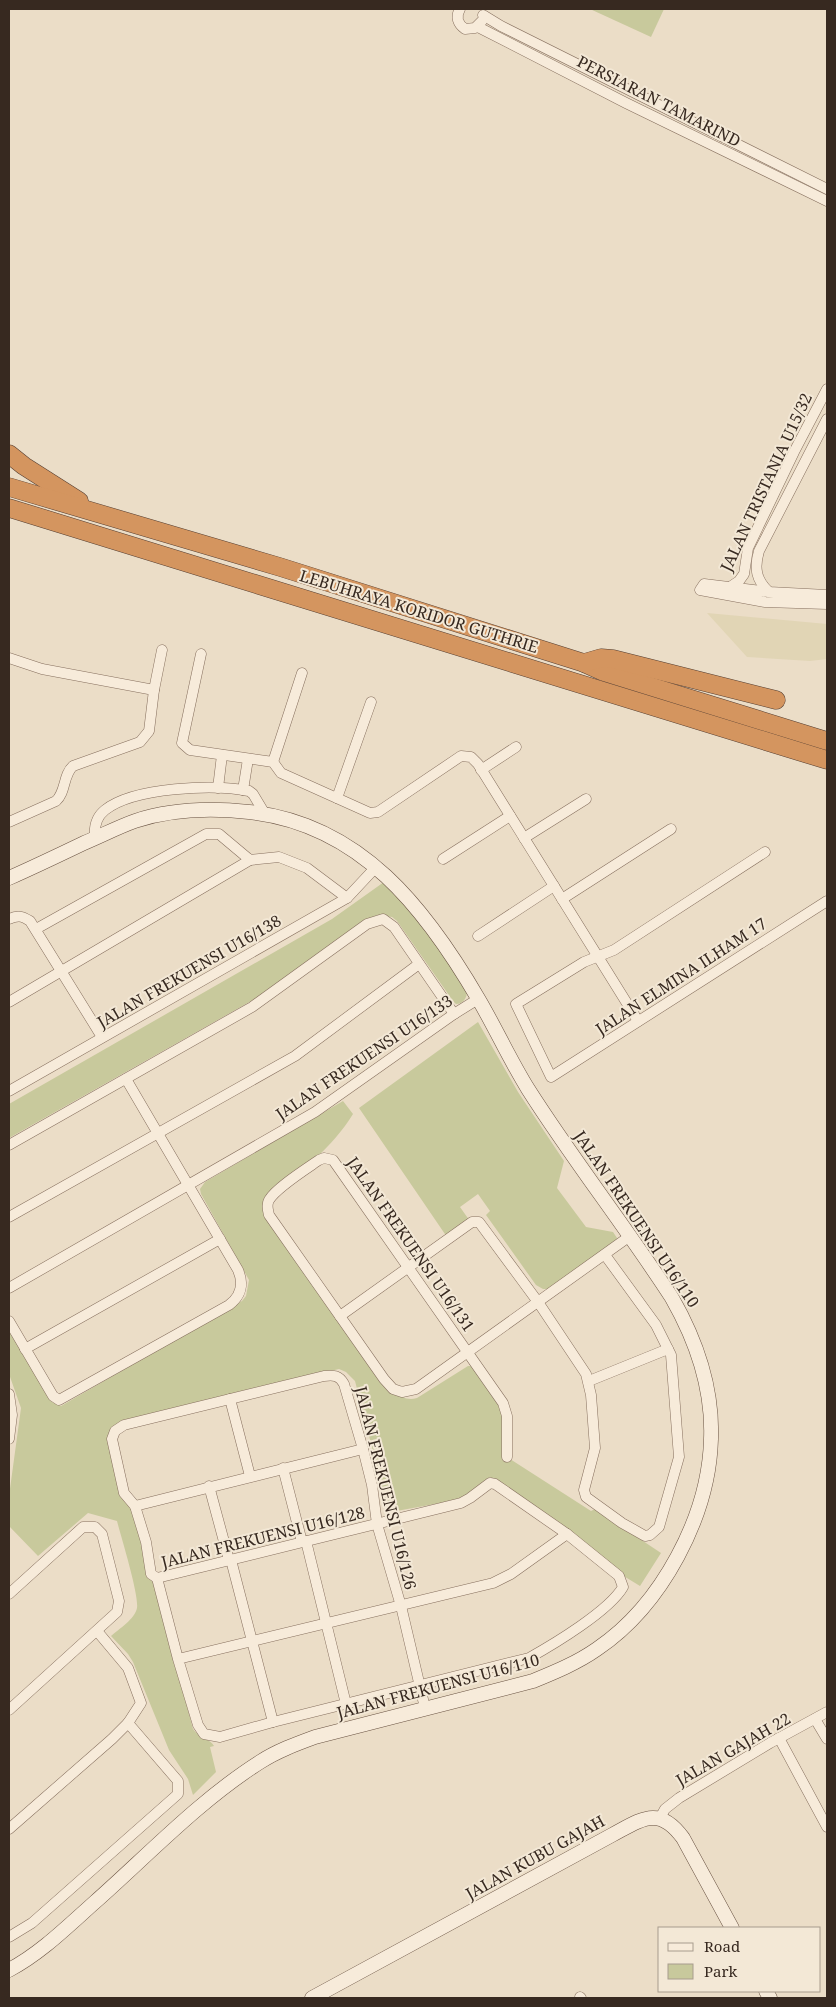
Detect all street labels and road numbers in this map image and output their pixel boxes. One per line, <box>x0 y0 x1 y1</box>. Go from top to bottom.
street label: PERSIARAN TAMARIND <box>573 50 745 152</box>
street label: JALAN TRISTANIA U15/32 <box>714 389 817 576</box>
street label: LEBUHRAYA KORIDOR GUTHRIE <box>297 564 541 658</box>
street label: JALAN FREKUENSI U16/138 <box>92 909 285 1033</box>
street label: JALAN ELMINA ILHAM 17 <box>590 912 771 1040</box>
street label: JALAN FREKUENSI U16/133 <box>270 989 457 1125</box>
street label: JALAN FREKUENSI U16/110 <box>569 1125 705 1312</box>
street label: JALAN FREKUENSI U16/131 <box>342 1151 480 1336</box>
street label: JALAN FREKUENSI U16/126 <box>350 1383 422 1592</box>
street label: JALAN FREKUENSI U16/128 <box>158 1501 367 1573</box>
street label: JALAN FREKUENSI U16/110 <box>333 1648 542 1724</box>
street label: JALAN GAJAH 22 <box>671 1707 794 1791</box>
street label: JALAN KUBU GAJAH <box>461 1809 609 1905</box>

